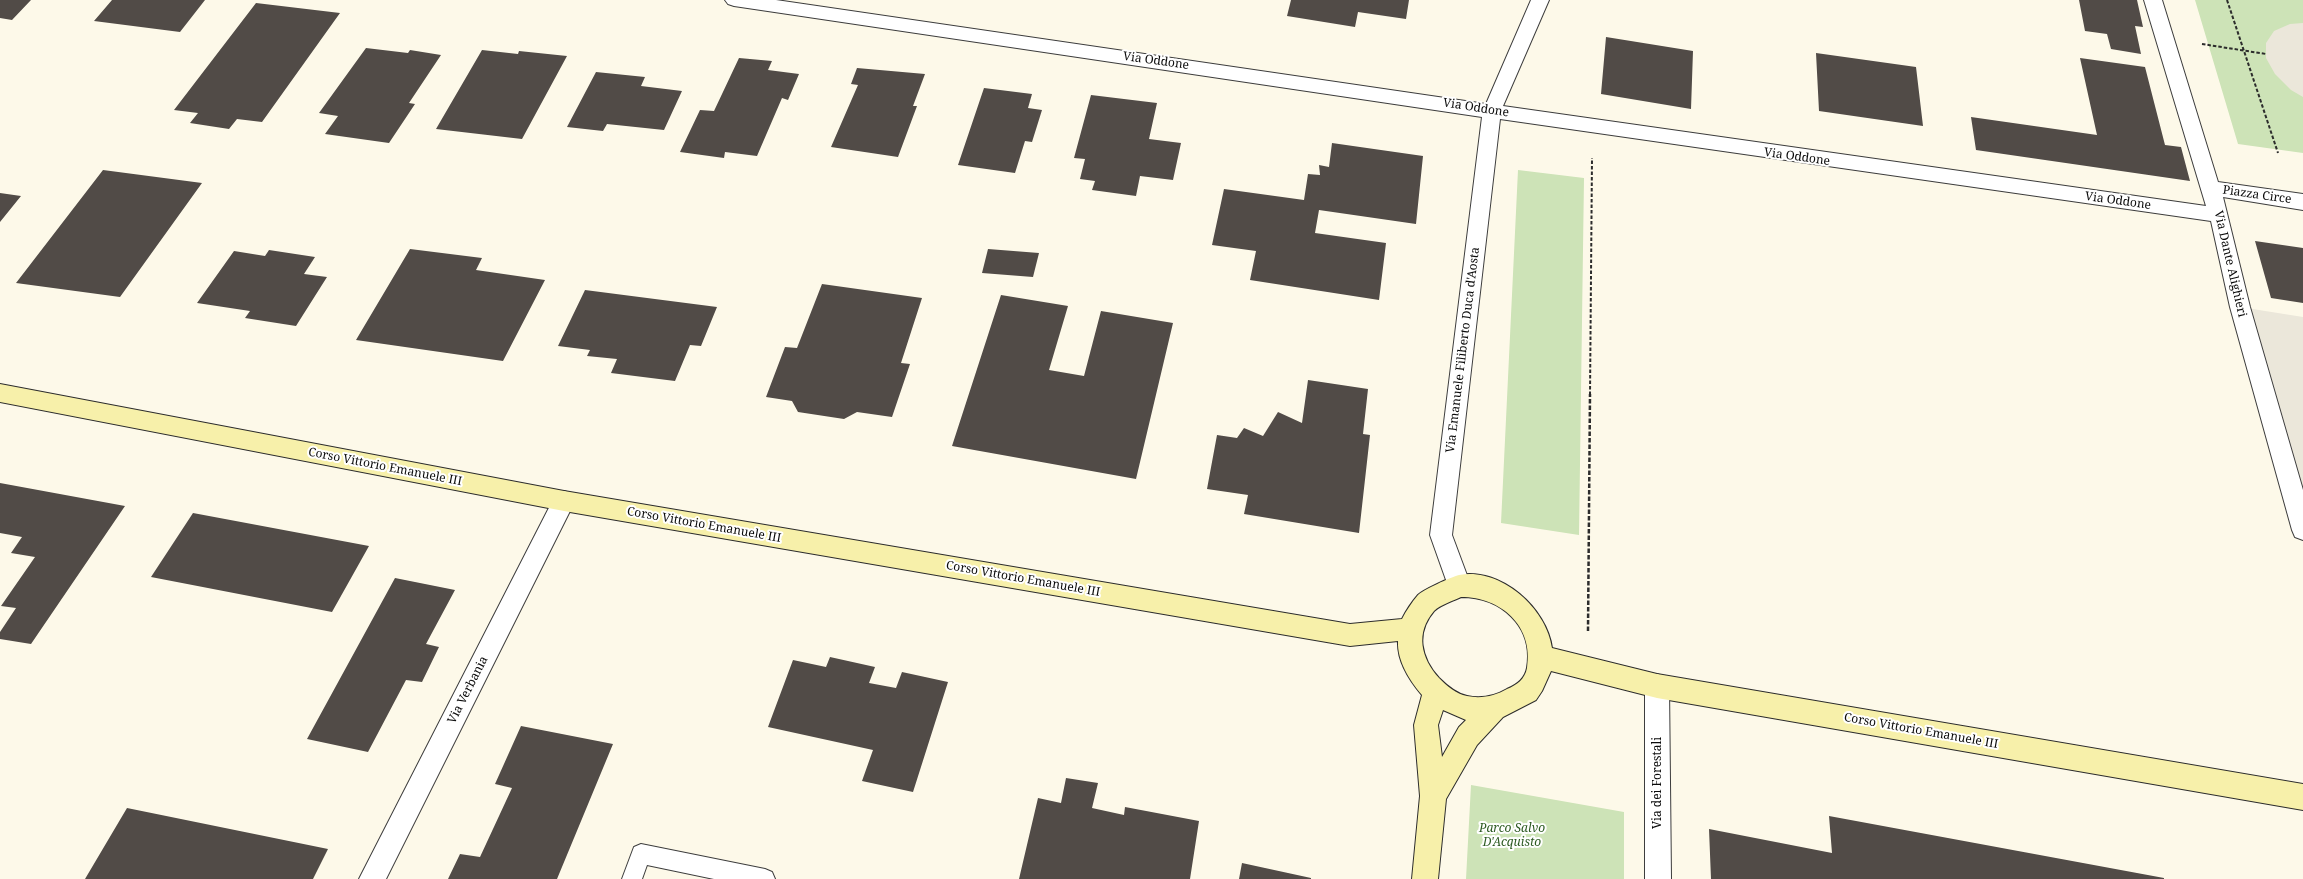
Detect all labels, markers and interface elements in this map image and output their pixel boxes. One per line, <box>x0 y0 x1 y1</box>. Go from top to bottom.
street label: Via Oddone <box>1122 49 1190 73</box>
street label: Via Oddone <box>1442 96 1510 120</box>
street label: Via Oddone <box>1763 145 1831 169</box>
street label: Piazza Circe <box>2222 183 2292 207</box>
street label: Via Oddone <box>2084 189 2152 213</box>
street label: Via Dante Alighieri <box>2211 209 2249 319</box>
street label: Via Emanuele Filiberto Duca d'Aosta <box>1443 246 1483 454</box>
street label: Corso Vittorio Emanuele III <box>307 445 463 489</box>
street label: Corso Vittorio Emanuele III <box>626 504 782 546</box>
street label: Corso Vittorio Emanuele III <box>945 558 1101 600</box>
street label: Via Verbania <box>445 654 491 726</box>
street label: Corso Vittorio Emanuele III <box>1843 710 1999 752</box>
street label: Via dei Forestali <box>1651 737 1665 829</box>
park label: Parco Salvo D'Acquisto <box>1479 822 1545 850</box>

